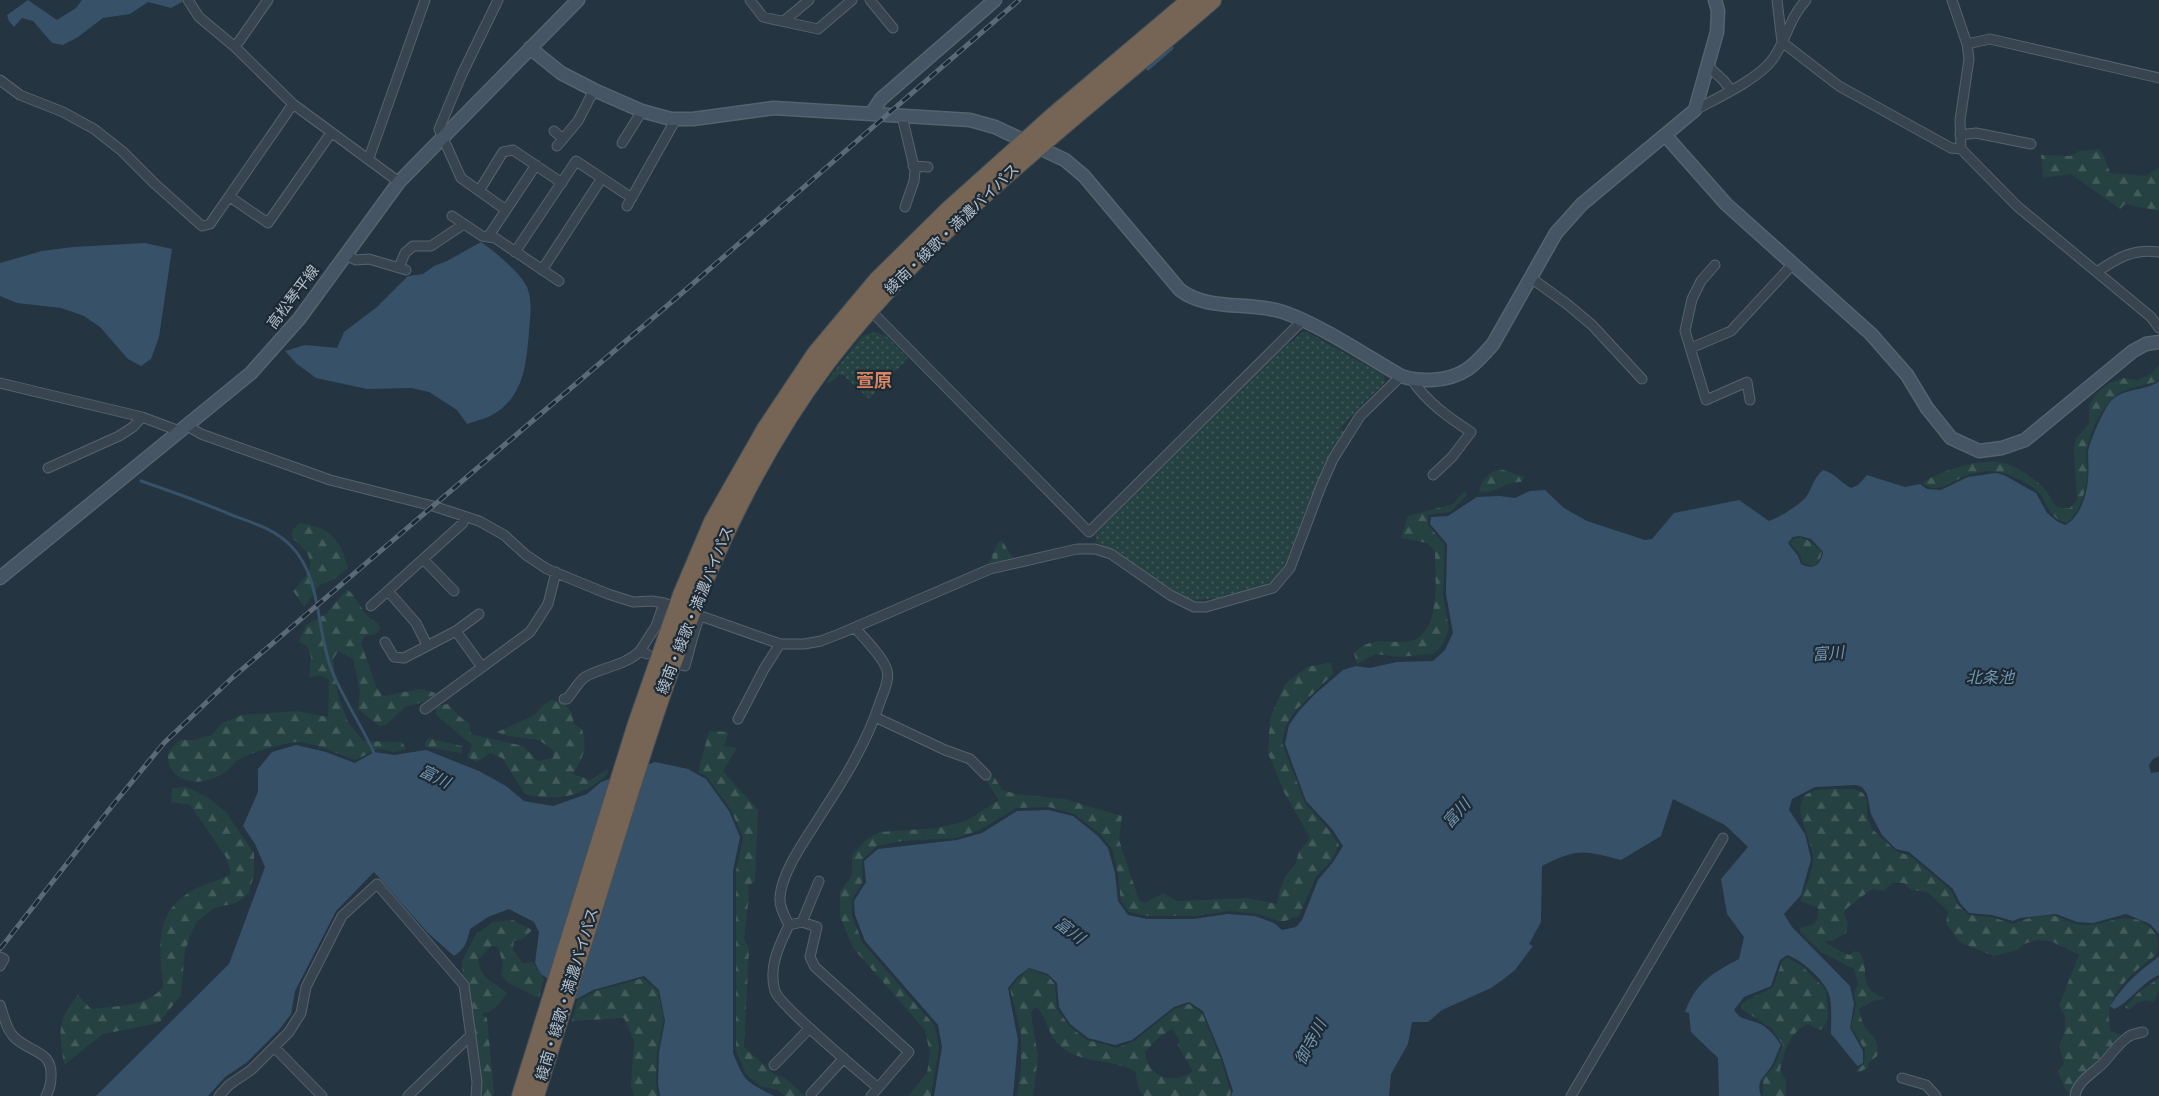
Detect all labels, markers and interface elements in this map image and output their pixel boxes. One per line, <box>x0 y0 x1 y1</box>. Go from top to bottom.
street label: 綾南・綾歌・満濃バイパス <box>880 159 1022 297</box>
street label: 高松琴平線 <box>262 261 322 332</box>
district label: 萱原 <box>856 369 892 391</box>
street label: 綾南・綾歌・満濃バイパス <box>652 523 736 696</box>
water label: 富川 <box>1811 641 1847 663</box>
water label: 北条池 <box>1966 667 2016 686</box>
water label: 富川 <box>417 760 456 792</box>
water label: 富川 <box>1438 793 1475 831</box>
street label: 綾南・綾歌・満濃バイパス <box>531 905 601 1082</box>
water label: 富川 <box>1052 912 1090 948</box>
water label: 御寺川 <box>1290 1014 1330 1067</box>

